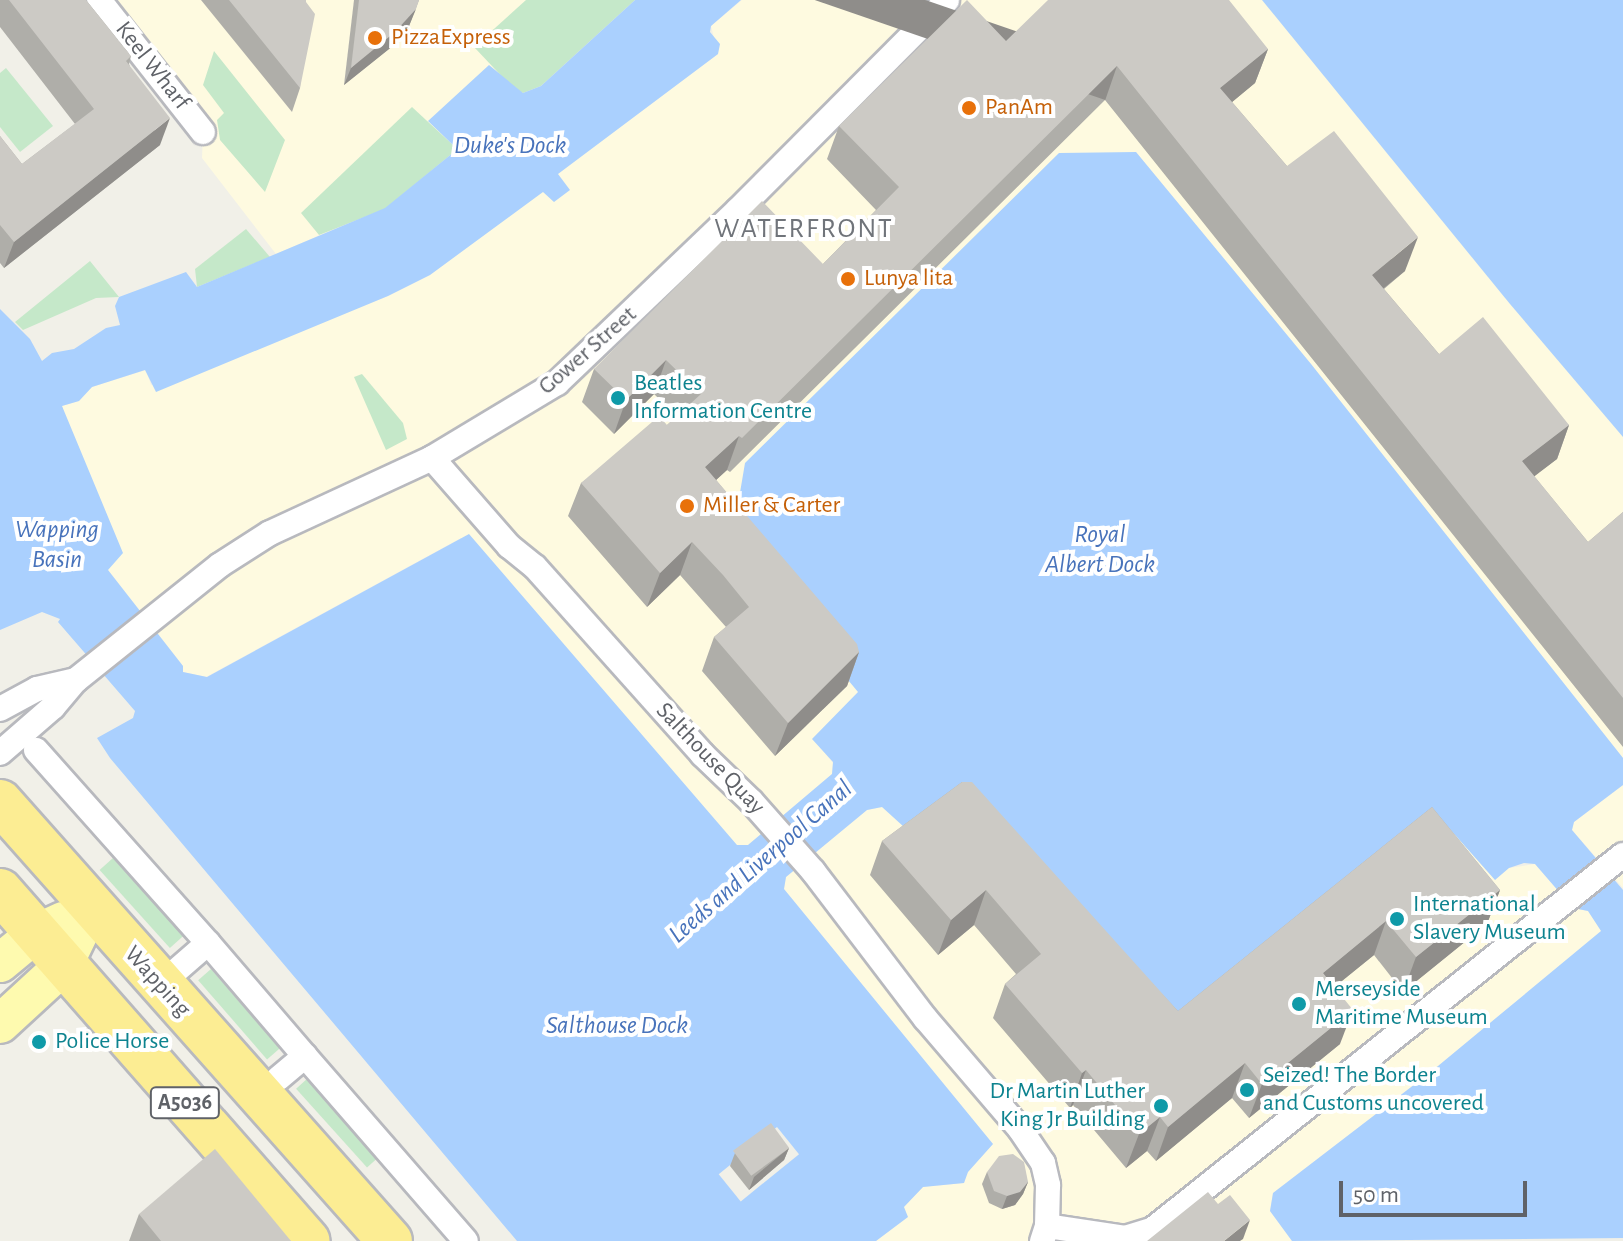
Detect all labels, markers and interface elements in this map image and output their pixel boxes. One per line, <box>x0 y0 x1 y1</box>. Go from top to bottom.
street label: Keel Wharf <box>109 16 195 116</box>
place label: PizzaExpress <box>391 24 511 52</box>
marker: PizzaExpress <box>366 29 384 47</box>
place label: PanAm <box>985 94 1053 122</box>
marker: PanAm <box>960 99 978 117</box>
water label: Duke's Dock <box>454 130 566 162</box>
district label: WATERFRONT <box>714 212 894 246</box>
place label: Lunya lita <box>864 265 953 293</box>
marker: Lunya lita <box>839 270 857 288</box>
street label: Gower Street <box>533 301 643 401</box>
place label: Beatles Information Centre <box>634 370 812 426</box>
marker: Beatles Information Centre <box>609 389 627 407</box>
place label: Miller & Carter <box>703 492 840 520</box>
marker: Miller & Carter <box>678 497 696 515</box>
water label: Wapping Basin <box>15 514 99 576</box>
water label: Royal Albert Dock <box>1045 519 1155 580</box>
street label: Salthouse Quay <box>649 697 771 821</box>
water label: Leeds and Liverpool Canal <box>663 774 859 950</box>
place label: International Slavery Museum <box>1413 891 1566 947</box>
marker: International Slavery Museum <box>1388 910 1406 928</box>
street label: Wapping <box>118 941 196 1023</box>
place label: Merseyside Maritime Museum <box>1315 976 1488 1032</box>
marker: Merseyside Maritime Museum <box>1290 995 1308 1013</box>
water label: Salthouse Dock <box>546 1010 688 1042</box>
place label: Police Horse <box>55 1028 169 1056</box>
marker: Police Horse <box>30 1033 48 1051</box>
place label: Seized! The Border and Customs uncovered <box>1263 1062 1484 1118</box>
place label: Dr Martin Luther King Jr Building <box>990 1078 1145 1134</box>
marker: Seized! The Border and Customs uncovered <box>1238 1081 1256 1099</box>
road number: A5036 <box>149 1085 221 1121</box>
marker: Dr Martin Luther King Jr Building <box>1152 1097 1170 1115</box>
scale bar <box>1343 1165 1531 1215</box>
text: 50 m <box>1353 1183 1399 1207</box>

